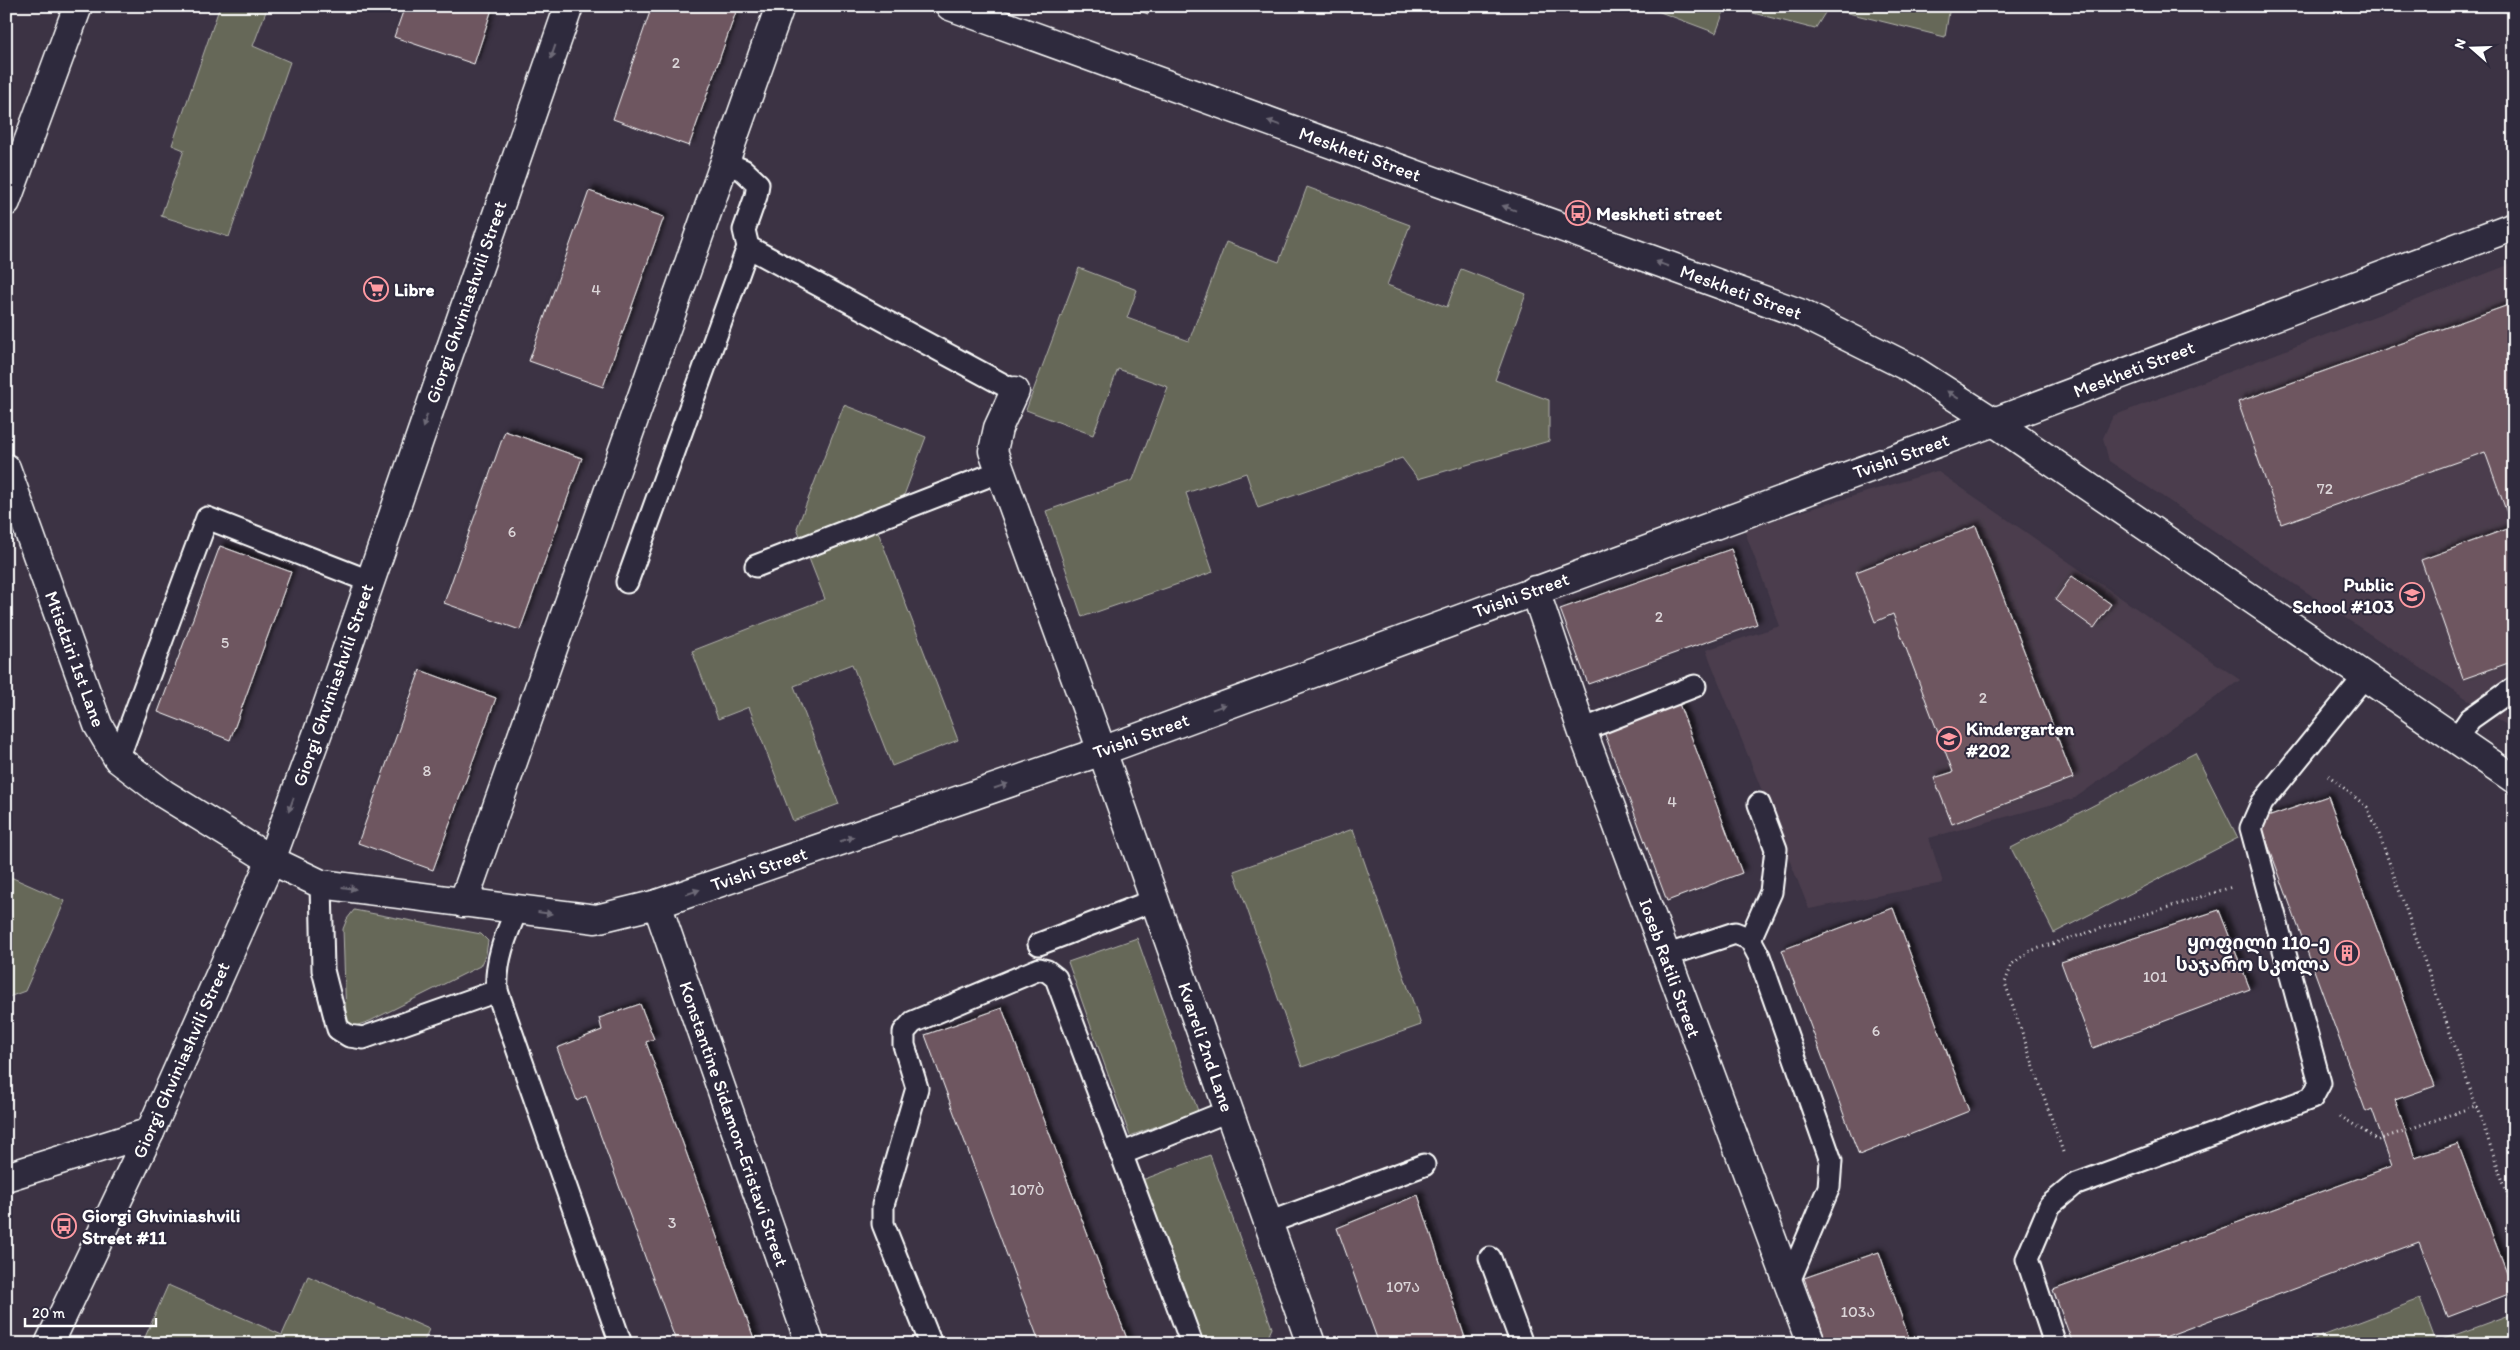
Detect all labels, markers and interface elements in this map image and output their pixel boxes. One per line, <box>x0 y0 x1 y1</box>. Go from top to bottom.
north arrow <box>2448 22 2498 72</box>
text: N <box>2451 36 2470 51</box>
one-way arrow <box>549 45 556 60</box>
house number: 2 <box>672 53 681 72</box>
one-way arrow <box>1267 119 1282 127</box>
street label: Meskheti Street <box>1296 121 1424 187</box>
street label: Giorgi Ghviniashvili Street <box>420 198 512 406</box>
bus stop icon: Meskheti street <box>1565 200 1591 226</box>
place label: Meskheti street <box>1596 202 1723 225</box>
one-way arrow <box>1502 204 1517 211</box>
street label: Meskheti Street <box>1677 259 1805 325</box>
one-way arrow <box>1655 260 1670 267</box>
supermarket icon: Libre <box>363 276 389 302</box>
place label: Libre <box>394 278 435 301</box>
house number: 4 <box>591 280 601 299</box>
street label: Meskheti Street <box>2070 335 2198 403</box>
one-way arrow <box>1946 391 1959 400</box>
one-way arrow <box>421 413 428 428</box>
street label: Tvishi Street <box>1850 428 1952 484</box>
house number: 72 <box>2317 479 2334 498</box>
house number: 6 <box>508 522 516 541</box>
street label: Tvishi Street <box>1470 567 1572 623</box>
place label: Public School #103 <box>2292 573 2394 618</box>
street label: Giorgi Ghviniashvili Street <box>287 581 379 789</box>
school or university icon: Public School #103 <box>2399 582 2425 608</box>
street label: Mtisdziri 1st Lane <box>40 588 110 730</box>
house number: 2 <box>1655 607 1664 626</box>
house number: 5 <box>221 633 229 652</box>
house number: 2 <box>1979 688 1988 707</box>
one-way arrow <box>1212 703 1227 710</box>
street label: Tvishi Street <box>1090 708 1192 764</box>
place label: Kindergarten #202 <box>1965 717 2074 762</box>
school or university icon: Kindergarten #202 <box>1936 726 1962 752</box>
house number: 8 <box>423 761 432 780</box>
one-way arrow <box>993 781 1008 789</box>
house number: 4 <box>1667 792 1677 811</box>
one-way arrow <box>287 798 294 813</box>
one-way arrow <box>840 835 855 843</box>
street label: Tvishi Street <box>708 842 810 896</box>
one-way arrow <box>341 884 357 892</box>
one-way arrow <box>686 888 701 895</box>
street label: Ioseb Ratili Street <box>1634 895 1706 1041</box>
one-way arrow <box>537 909 553 917</box>
place label: ყოფილი 110-ე საჯარო სკოლა <box>2176 931 2330 976</box>
building icon: ყოფილი 110-ე საჯარო სკოლა <box>2334 940 2360 966</box>
street label: Giorgi Ghviniashvili Street <box>127 958 235 1162</box>
house number: 101 <box>2143 967 2168 986</box>
street label: Konstantine Sidamon-Eristavi Street <box>674 978 794 1270</box>
street label: Kvareli 2nd Lane <box>1173 979 1239 1115</box>
house number: 6 <box>1872 1021 1880 1040</box>
house number: 107ბ <box>1010 1180 1044 1199</box>
place label: Giorgi Ghviniashvili Street #11 <box>82 1204 240 1249</box>
bus stop icon: Giorgi Ghviniashvili Street #11 <box>51 1213 77 1239</box>
house number: 3 <box>668 1213 677 1232</box>
house number: 107ა <box>1386 1277 1420 1296</box>
scale bar <box>25 1295 156 1327</box>
house number: 103ა <box>1841 1302 1875 1321</box>
text: 20 m <box>32 1304 66 1322</box>

